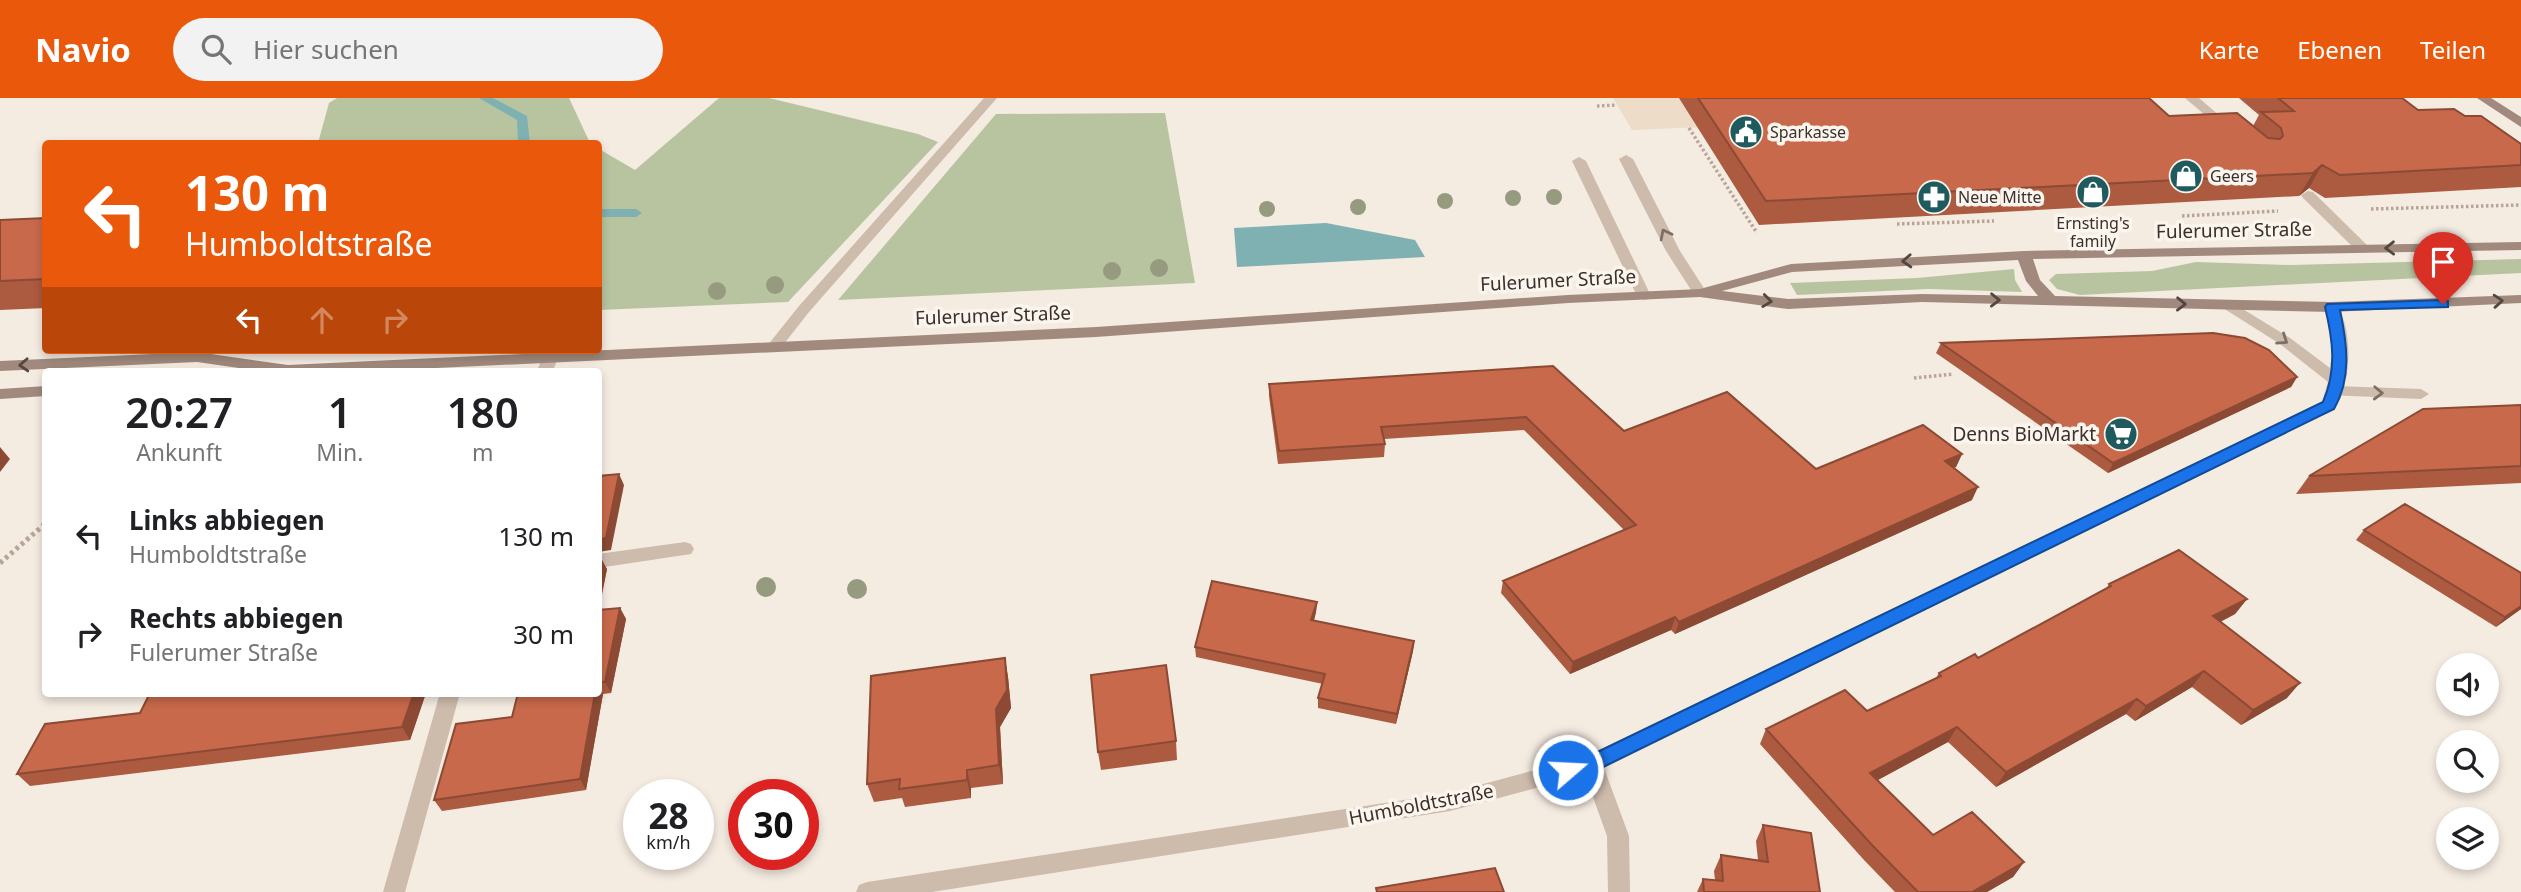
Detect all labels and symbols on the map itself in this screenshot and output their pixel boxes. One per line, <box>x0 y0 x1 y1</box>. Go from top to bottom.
public building icon: Sparkasse <box>1727 113 1765 151</box>
place label: Sparkasse <box>1770 121 1846 143</box>
shop icon: Geers <box>2167 157 2205 195</box>
place label: Geers <box>2210 165 2254 187</box>
shop icon: Ernsting's family <box>2074 173 2112 211</box>
pharmacy icon: Neue Mitte <box>1915 178 1953 216</box>
place label: Neue Mitte <box>1958 186 2041 208</box>
place label: Ernsting's family <box>2056 212 2130 252</box>
street label: Fulerumer Straße <box>2156 216 2312 244</box>
one-way arrow <box>1659 229 1673 241</box>
pin <box>2413 232 2473 304</box>
one-way arrow <box>2384 240 2395 256</box>
one-way arrow <box>1901 254 1912 269</box>
street label: Fulerumer Straße <box>1479 263 1637 297</box>
one-way arrow <box>1989 292 2000 307</box>
one-way arrow <box>1762 294 1773 309</box>
one-way arrow <box>2493 294 2504 309</box>
one-way arrow <box>2176 296 2187 311</box>
street label: Fulerumer Straße <box>914 299 1072 331</box>
one-way arrow <box>2275 332 2288 344</box>
one-way arrow <box>18 357 29 372</box>
one-way arrow <box>2373 385 2384 400</box>
supermarket icon: Denns BioMarkt <box>2102 415 2140 453</box>
place label: Denns BioMarkt <box>1952 421 2096 447</box>
position arrow <box>1531 733 1605 807</box>
street label: Humboldtstraße <box>1346 777 1496 831</box>
speed limit sign: 30 <box>728 779 819 870</box>

